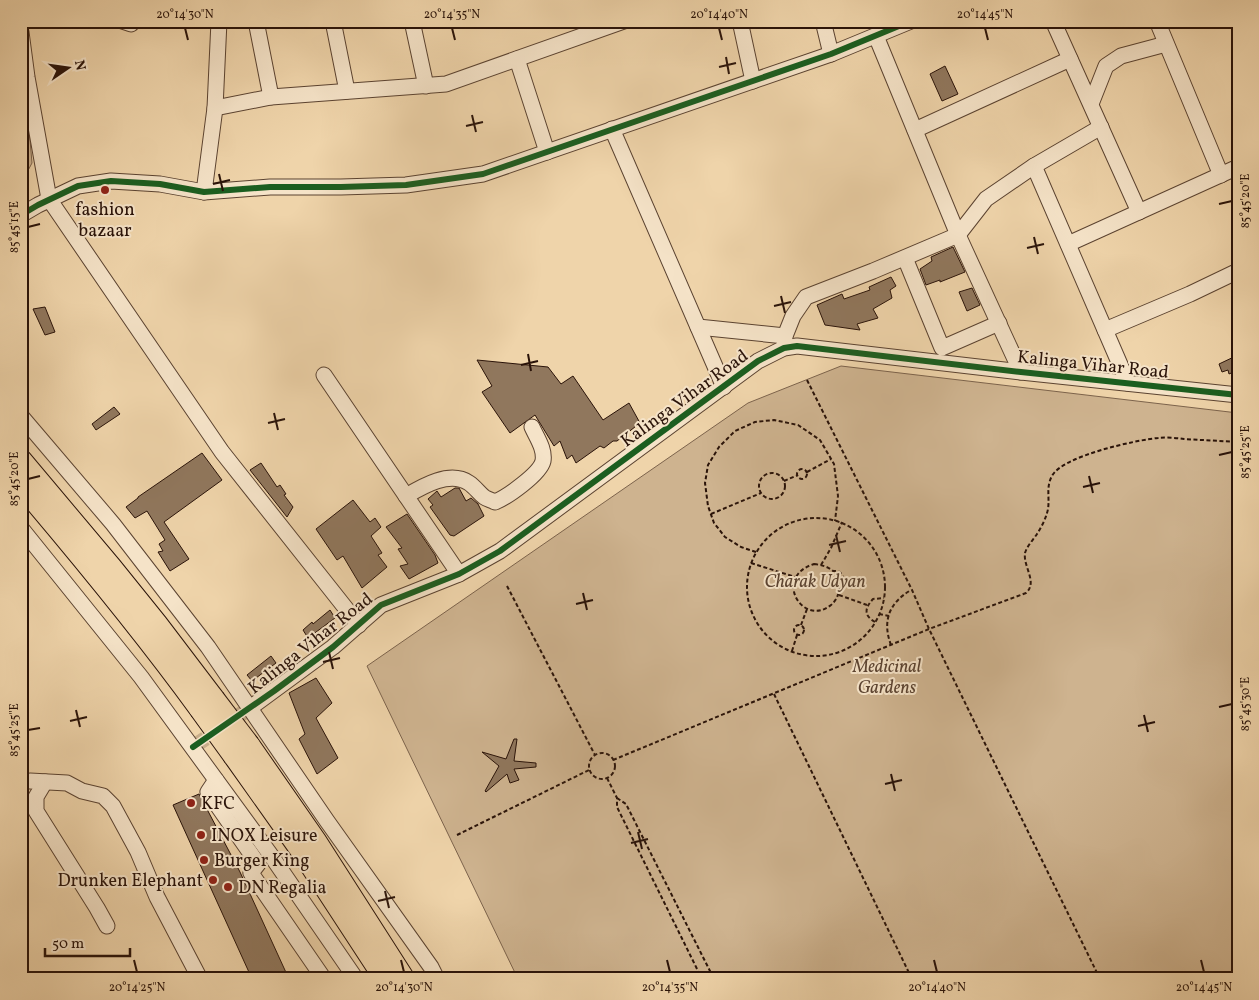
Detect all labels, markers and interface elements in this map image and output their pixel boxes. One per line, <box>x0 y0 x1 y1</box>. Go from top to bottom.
text: 20°14'30"N <box>156 7 214 23</box>
text: 20°14'35"N <box>424 7 480 23</box>
text: 20°14'40"N <box>690 7 748 23</box>
text: 20°14'45"N <box>957 7 1013 23</box>
north arrow <box>42 42 92 92</box>
text: N <box>69 58 90 73</box>
text: 85°45'20"E <box>1238 174 1254 228</box>
marker: fashion bazaar <box>99 184 111 196</box>
place label: fashion bazaar <box>75 198 135 244</box>
text: 85°45'15"E <box>7 201 23 253</box>
street label: Kalinga Vihar Road <box>616 344 754 454</box>
street label: Kalinga Vihar Road <box>1016 345 1170 386</box>
text: 85°45'25"E <box>1238 425 1254 479</box>
text: 85°45'20"E <box>7 452 23 506</box>
park label: Charak Udyan <box>764 570 866 595</box>
street label: Kalinga Vihar Road <box>243 587 379 701</box>
park label: Medicinal Gardens <box>852 655 922 701</box>
text: 85°45'30"E <box>1238 677 1254 731</box>
text: 85°45'25"E <box>7 703 23 757</box>
place label: KFC <box>201 792 235 817</box>
marker: KFC <box>185 797 197 809</box>
place label: INOX Leisure <box>211 824 317 849</box>
marker: INOX Leisure <box>195 829 207 841</box>
place label: Burger King <box>214 849 309 874</box>
marker: Burger King <box>198 854 210 866</box>
place label: Drunken Elephant <box>57 869 203 894</box>
marker: Drunken Elephant <box>207 874 219 886</box>
place label: DN Regalia <box>238 876 327 901</box>
marker: DN Regalia <box>222 881 234 893</box>
scale bar <box>45 925 130 957</box>
text: 50 m <box>52 934 84 955</box>
text: 20°14'25"N <box>109 980 165 996</box>
text: 20°14'30"N <box>375 980 433 996</box>
text: 20°14'35"N <box>642 980 698 996</box>
text: 20°14'40"N <box>908 980 966 996</box>
text: 20°14'45"N <box>1176 980 1232 996</box>

